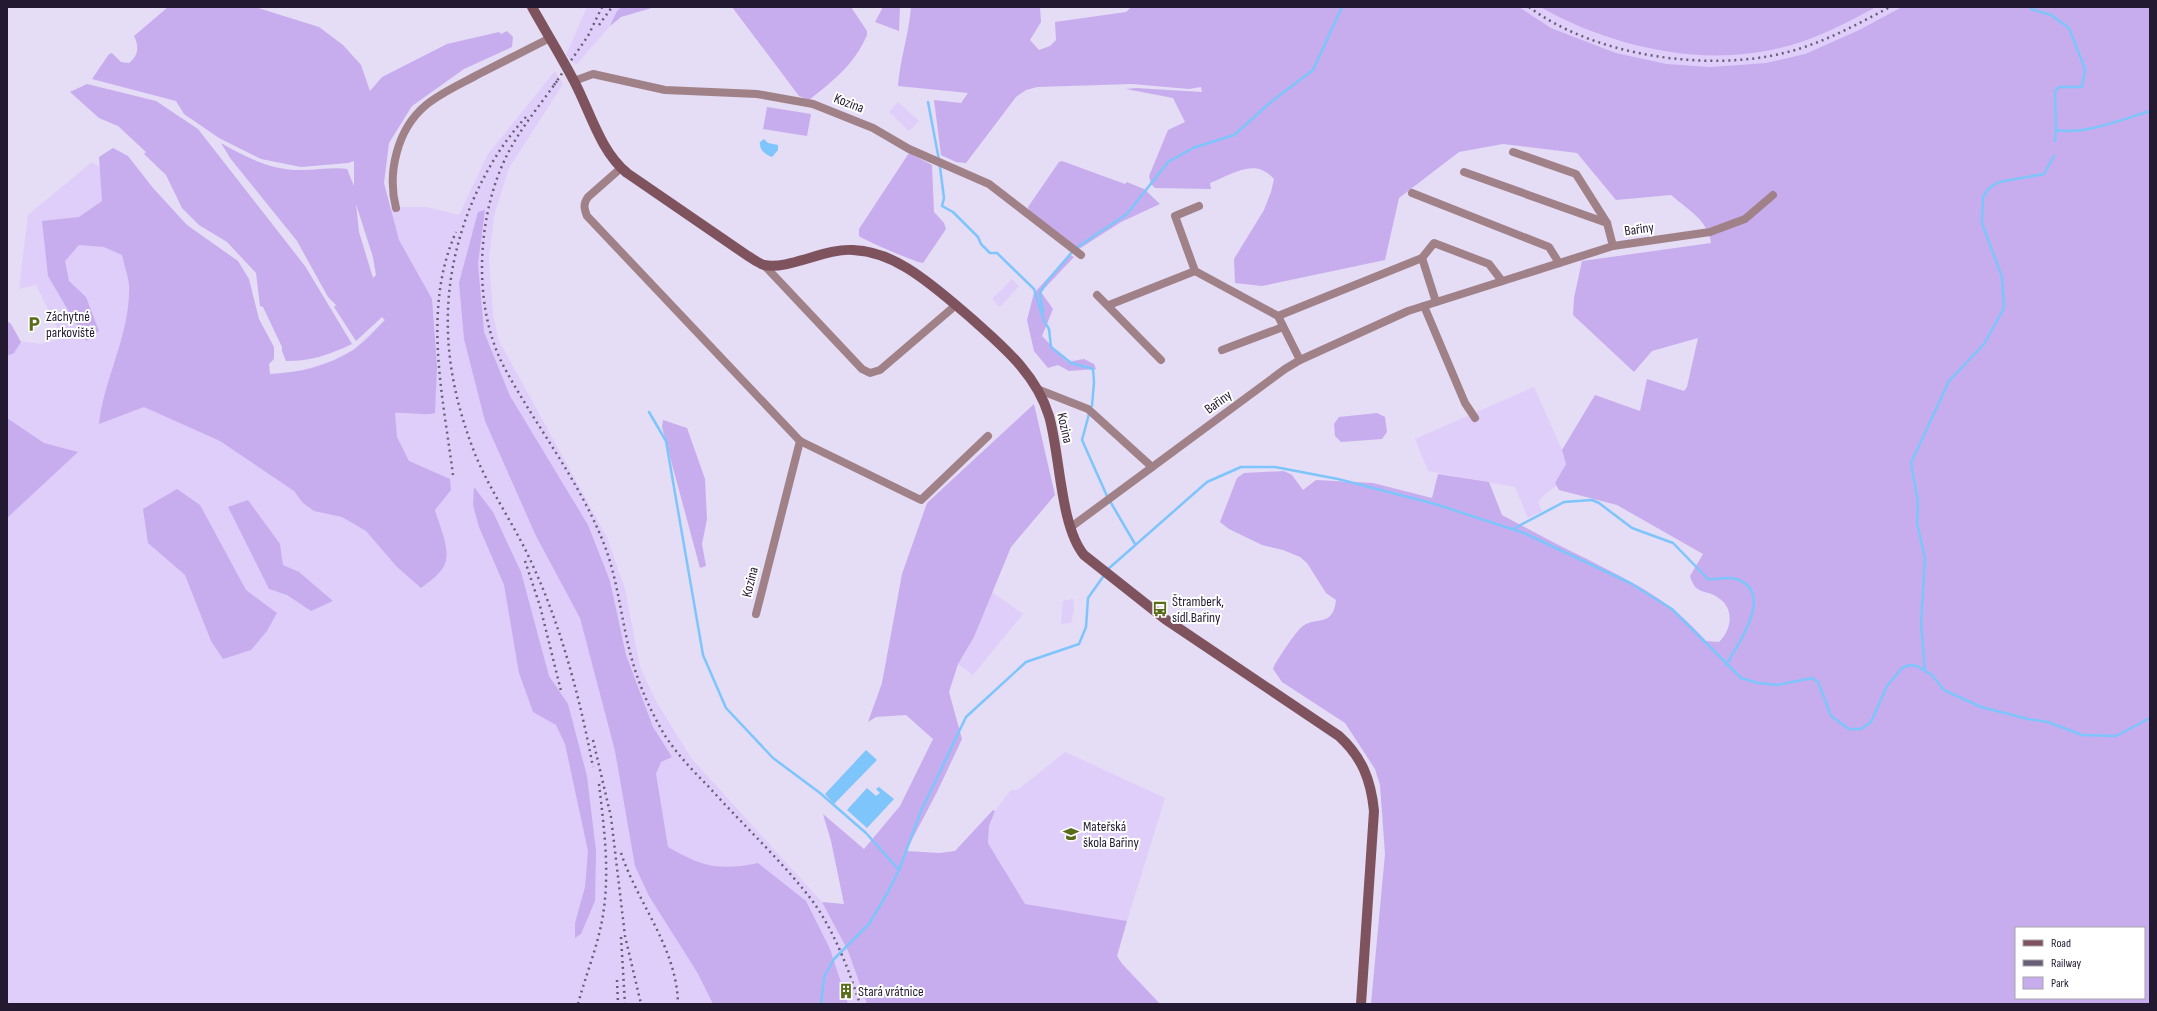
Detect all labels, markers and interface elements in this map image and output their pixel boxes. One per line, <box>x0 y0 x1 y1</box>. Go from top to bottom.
street label: Kozina <box>832 90 866 116</box>
street label: Bařiny <box>1623 218 1655 239</box>
place label: Záchytné parkoviště <box>46 308 95 341</box>
parking icon: Záchytné parkoviště <box>25 315 43 333</box>
street label: Bařiny <box>1201 386 1235 418</box>
street label: Kozina <box>1053 411 1077 445</box>
street label: Kozina <box>738 565 762 599</box>
place label: Štramberk, sídl.Bařiny <box>1172 593 1224 626</box>
bus stop icon: Štramberk, sídl.Bařiny <box>1151 600 1169 618</box>
place label: Mateřská škola Bařiny <box>1083 818 1139 851</box>
school or university icon: Mateřská škola Bařiny <box>1062 825 1080 843</box>
legend <box>2015 927 2145 999</box>
text: Road <box>2051 936 2071 951</box>
text: Railway <box>2051 956 2082 971</box>
text: Park <box>2051 976 2069 991</box>
building icon: Stará vrátnice <box>837 982 855 1000</box>
place label: Stará vrátnice <box>858 983 924 1000</box>

